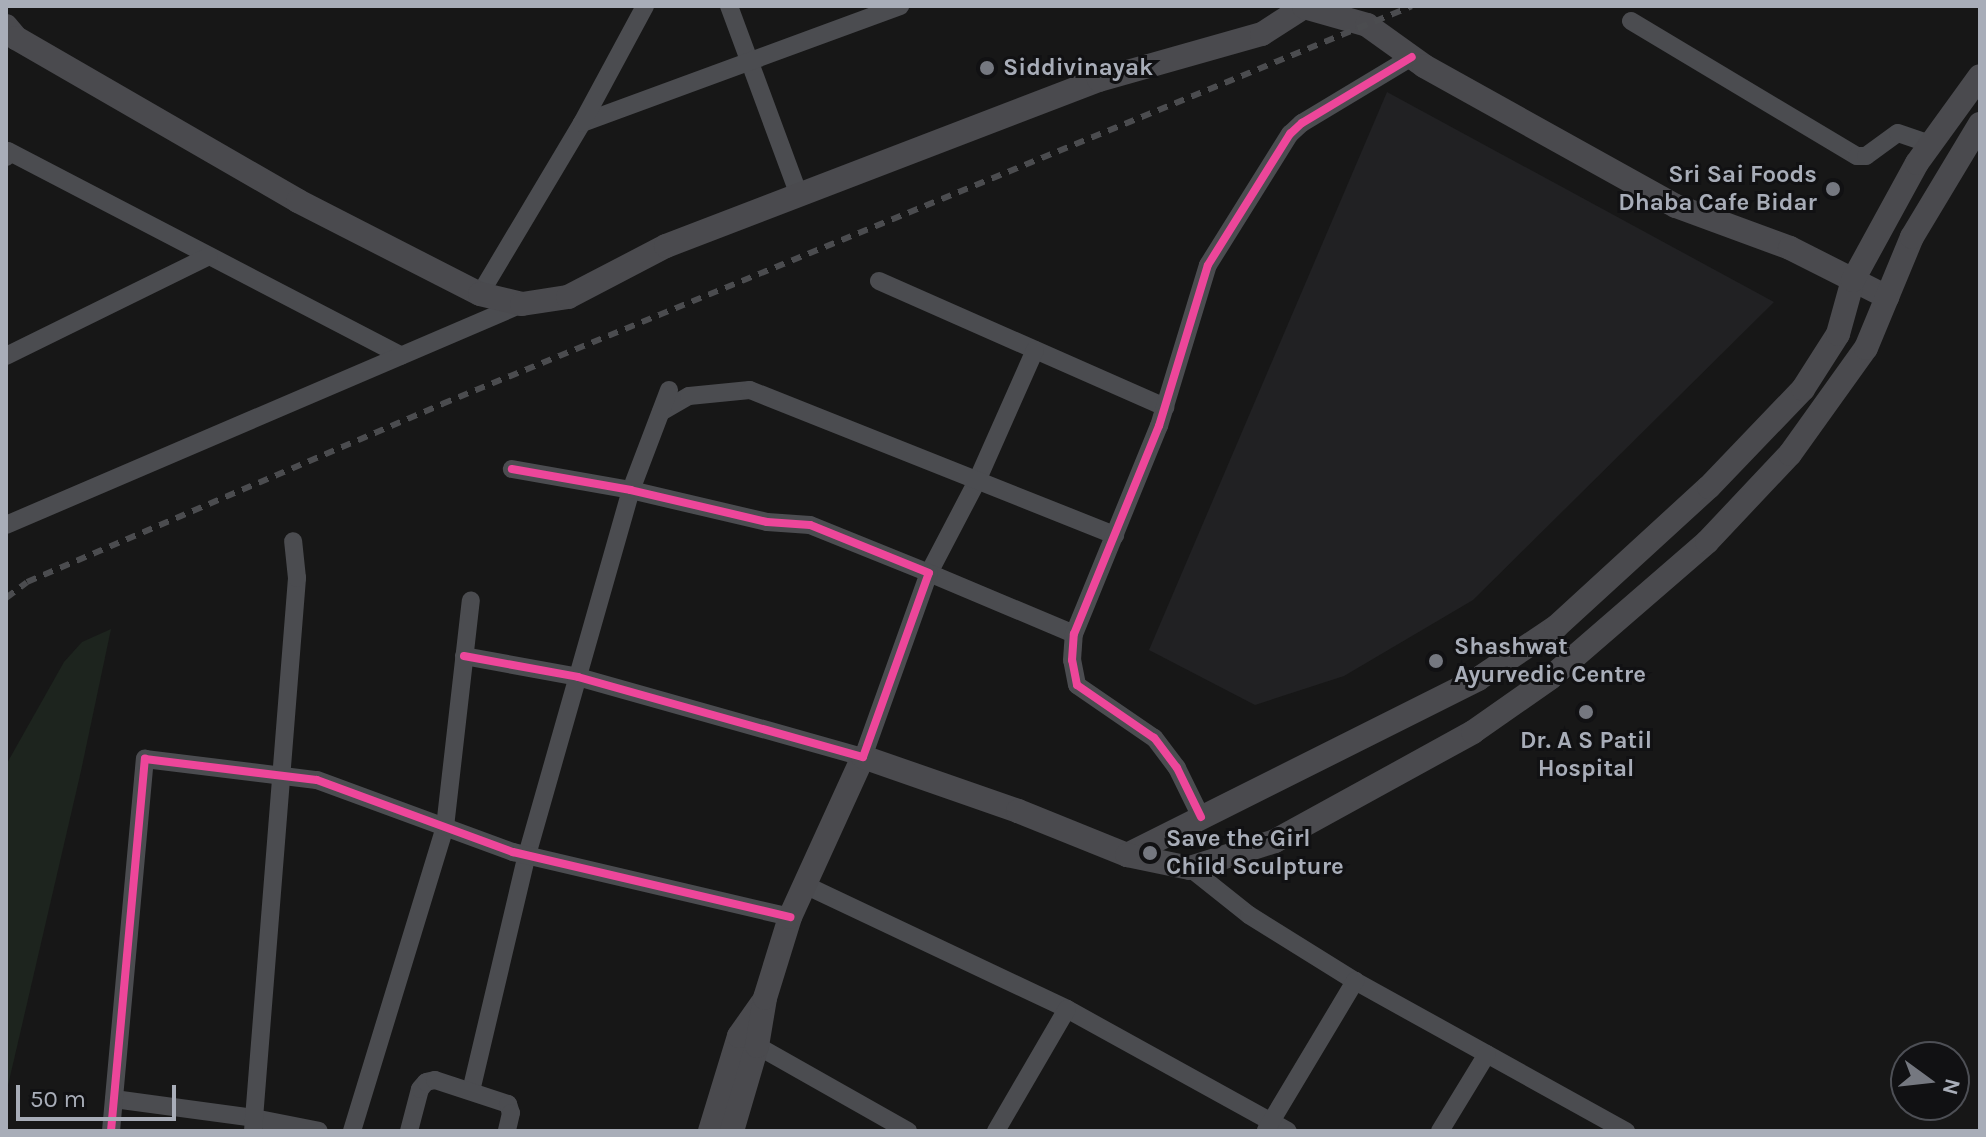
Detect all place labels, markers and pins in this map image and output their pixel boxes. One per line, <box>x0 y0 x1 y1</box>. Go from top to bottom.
place label: Siddivinayak <box>1003 54 1153 82</box>
marker: Siddivinayak <box>978 59 996 77</box>
place label: Sri Sai Foods Dhaba Cafe Bidar <box>1618 161 1817 217</box>
marker: Sri Sai Foods Dhaba Cafe Bidar <box>1824 180 1842 198</box>
place label: Shashwat Ayurvedic Centre <box>1454 633 1646 689</box>
marker: Shashwat Ayurvedic Centre <box>1425 650 1447 672</box>
marker: Dr. A S Patil Hospital <box>1575 701 1597 723</box>
place label: Dr. A S Patil Hospital <box>1520 727 1652 783</box>
place label: Save the Girl Child Sculpture <box>1166 825 1344 881</box>
marker: Save the Girl Child Sculpture <box>1141 844 1159 862</box>

